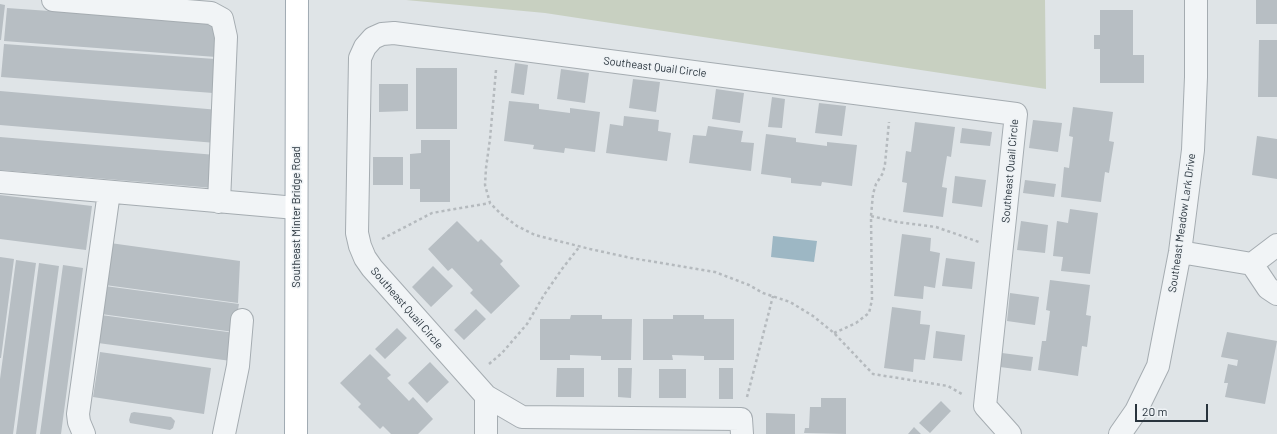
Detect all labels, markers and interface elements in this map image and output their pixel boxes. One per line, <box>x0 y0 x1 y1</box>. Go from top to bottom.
street label: Southeast Quail Circle <box>603 54 707 80</box>
street label: Southeast Quail Circle <box>999 119 1021 223</box>
street label: Southeast Minter Bridge Road <box>289 146 303 288</box>
street label: Southeast Meadow Lark Drive <box>1166 153 1198 293</box>
street label: Southeast Quail Circle <box>368 264 446 352</box>
scale bar <box>1137 396 1210 422</box>
text: 20 m <box>1142 404 1168 418</box>

